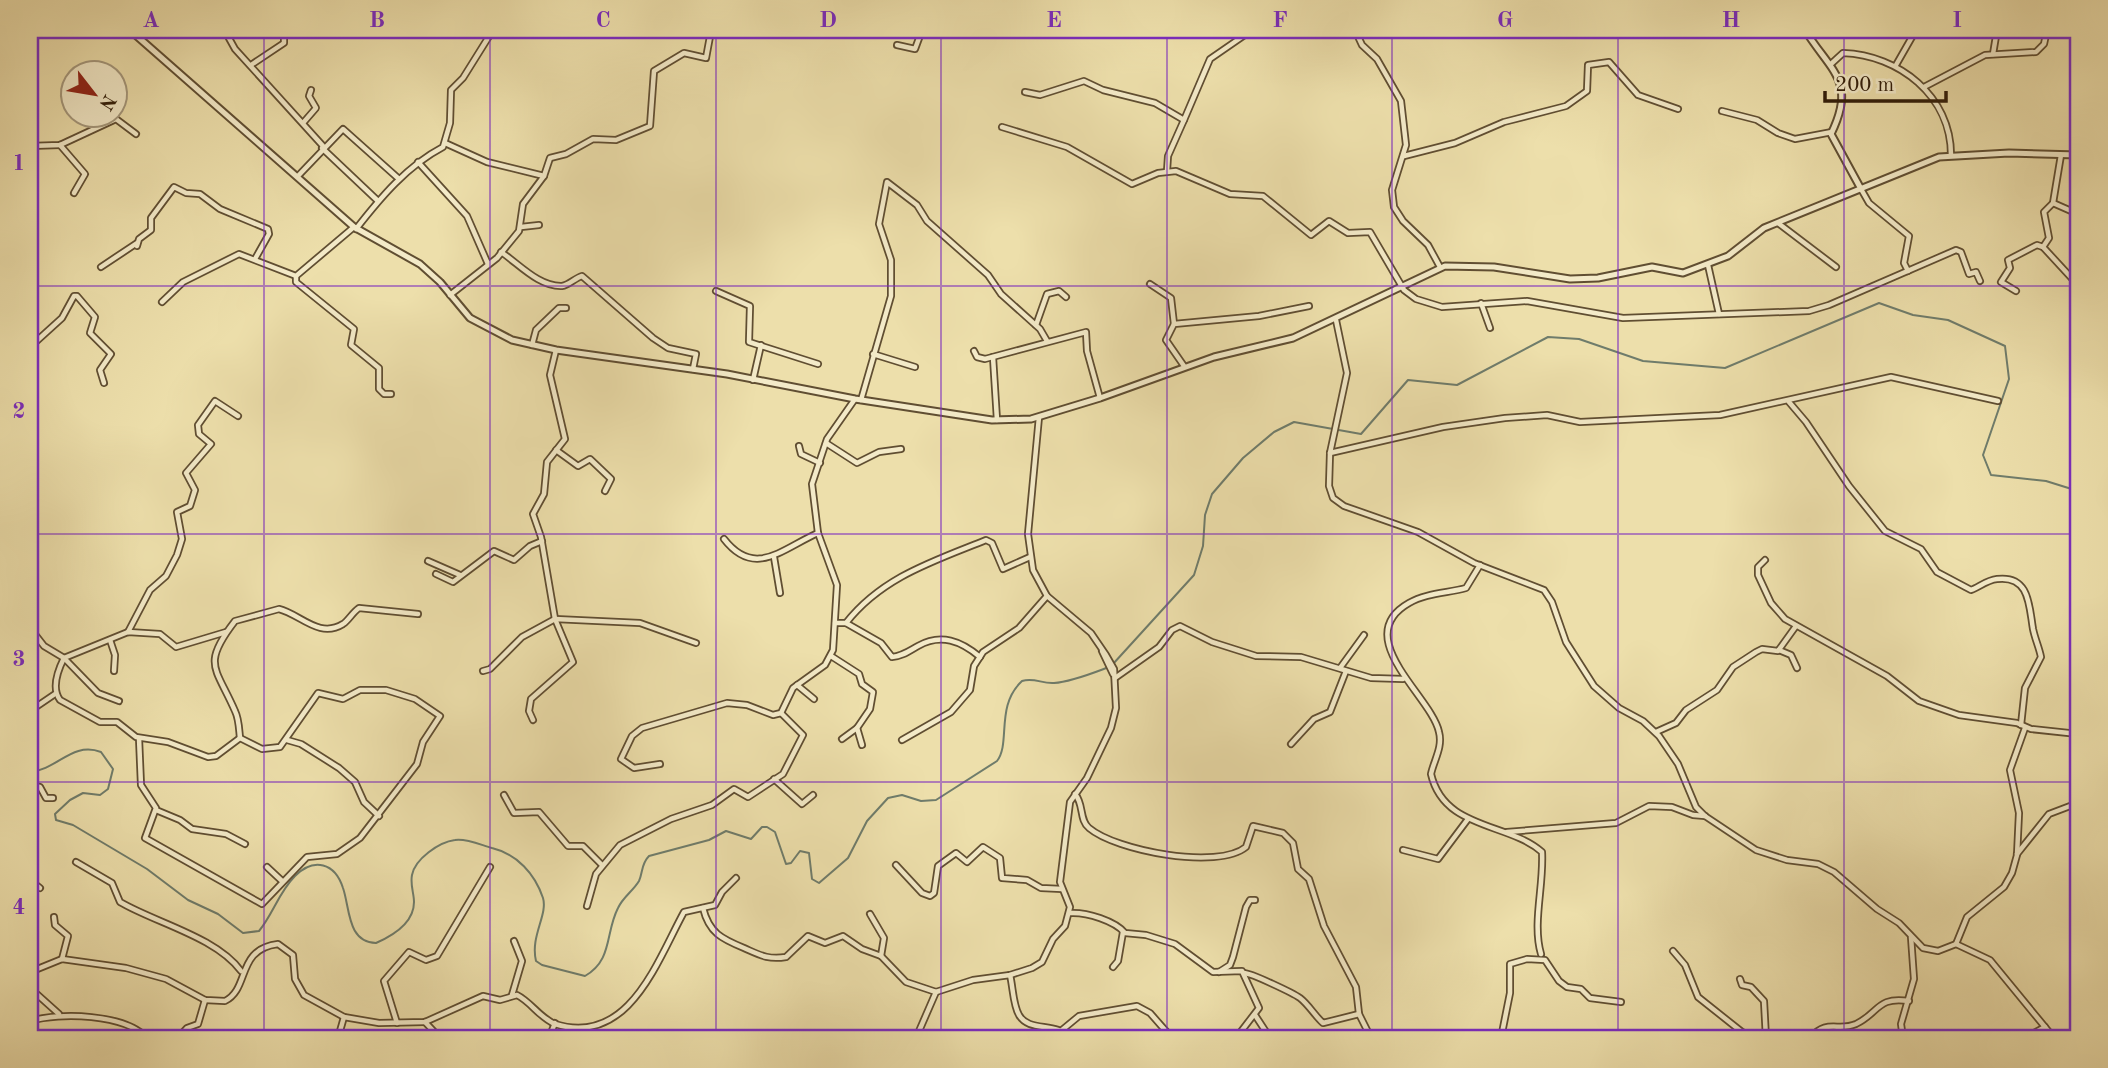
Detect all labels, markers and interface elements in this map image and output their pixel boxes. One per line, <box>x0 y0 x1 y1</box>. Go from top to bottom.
text: A <box>142 9 160 32</box>
text: B <box>369 9 385 32</box>
text: C <box>595 9 611 32</box>
text: D <box>819 9 837 32</box>
text: E <box>1046 9 1062 32</box>
text: F <box>1272 9 1288 32</box>
text: G <box>1497 9 1513 32</box>
text: H <box>1722 9 1740 32</box>
text: I <box>1952 9 1962 32</box>
north arrow <box>60 60 130 130</box>
scale bar <box>1825 60 1945 104</box>
text: 200 m <box>1835 75 1894 96</box>
text: N <box>94 90 118 113</box>
text: 1 <box>12 152 26 175</box>
text: 2 <box>12 400 26 423</box>
text: 3 <box>12 648 26 671</box>
text: 4 <box>12 896 26 919</box>

